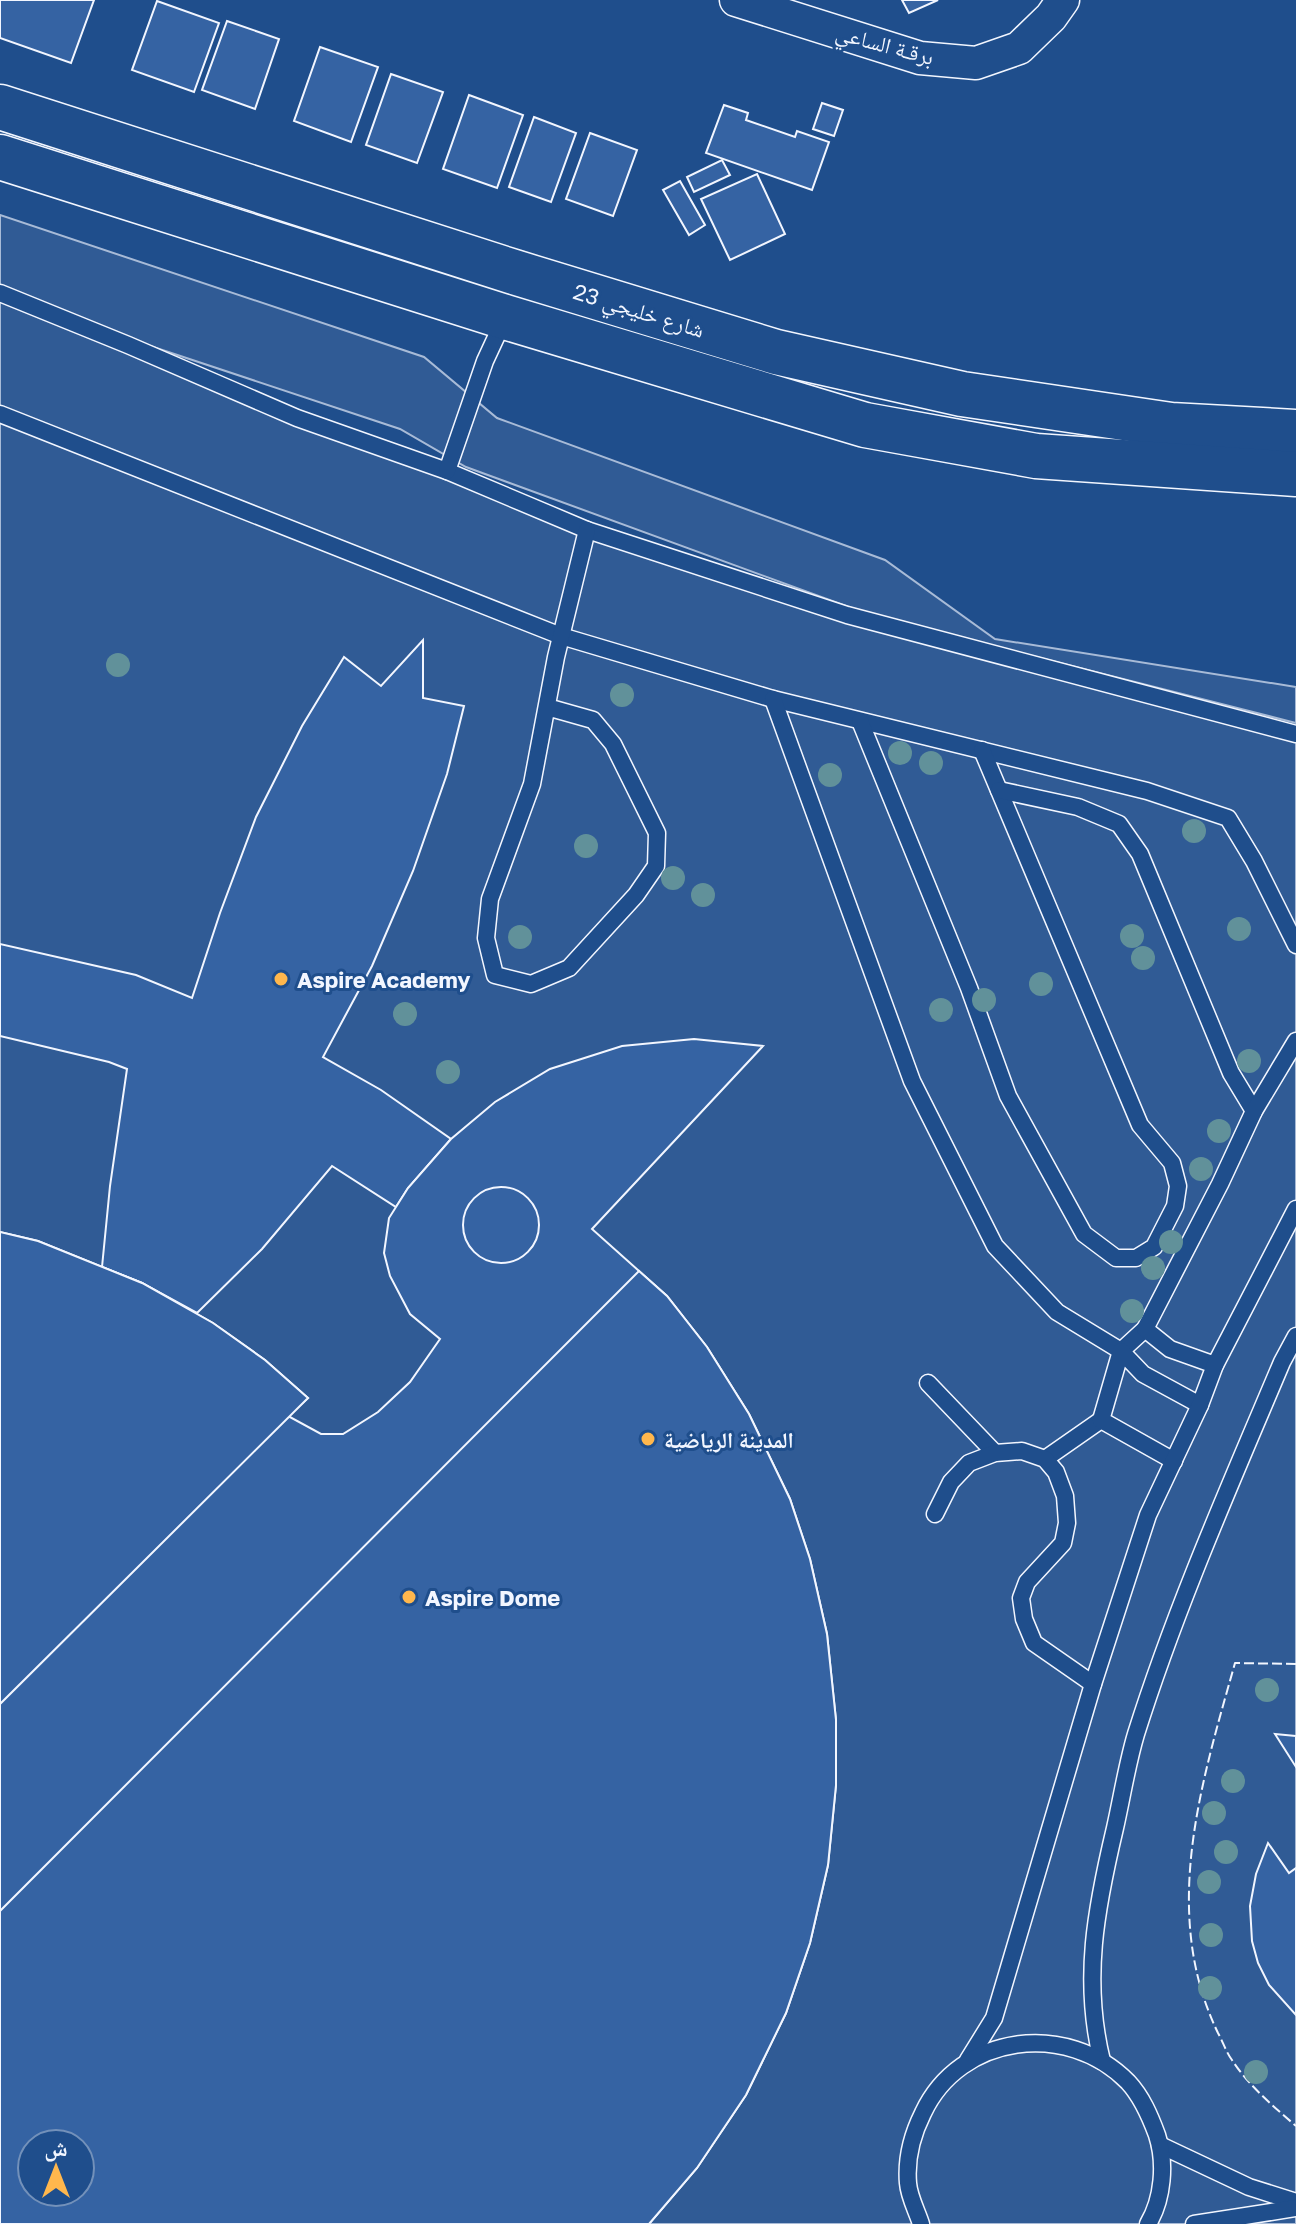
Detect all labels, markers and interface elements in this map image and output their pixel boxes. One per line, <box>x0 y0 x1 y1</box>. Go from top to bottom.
street label: برقـة الساعي <box>832 18 937 74</box>
street label: شارع خليجي 23 <box>569 277 708 347</box>
place label: Aspire Academy <box>297 966 471 993</box>
marker: Aspire Academy <box>272 970 290 988</box>
place label: المدينة الرياضية <box>664 1426 794 1453</box>
marker: المدينة الرياضية <box>639 1430 657 1448</box>
place label: Aspire Dome <box>425 1584 560 1611</box>
marker: Aspire Dome <box>400 1588 418 1606</box>
north arrow <box>16 2128 96 2208</box>
text: ش <box>44 2134 68 2162</box>

